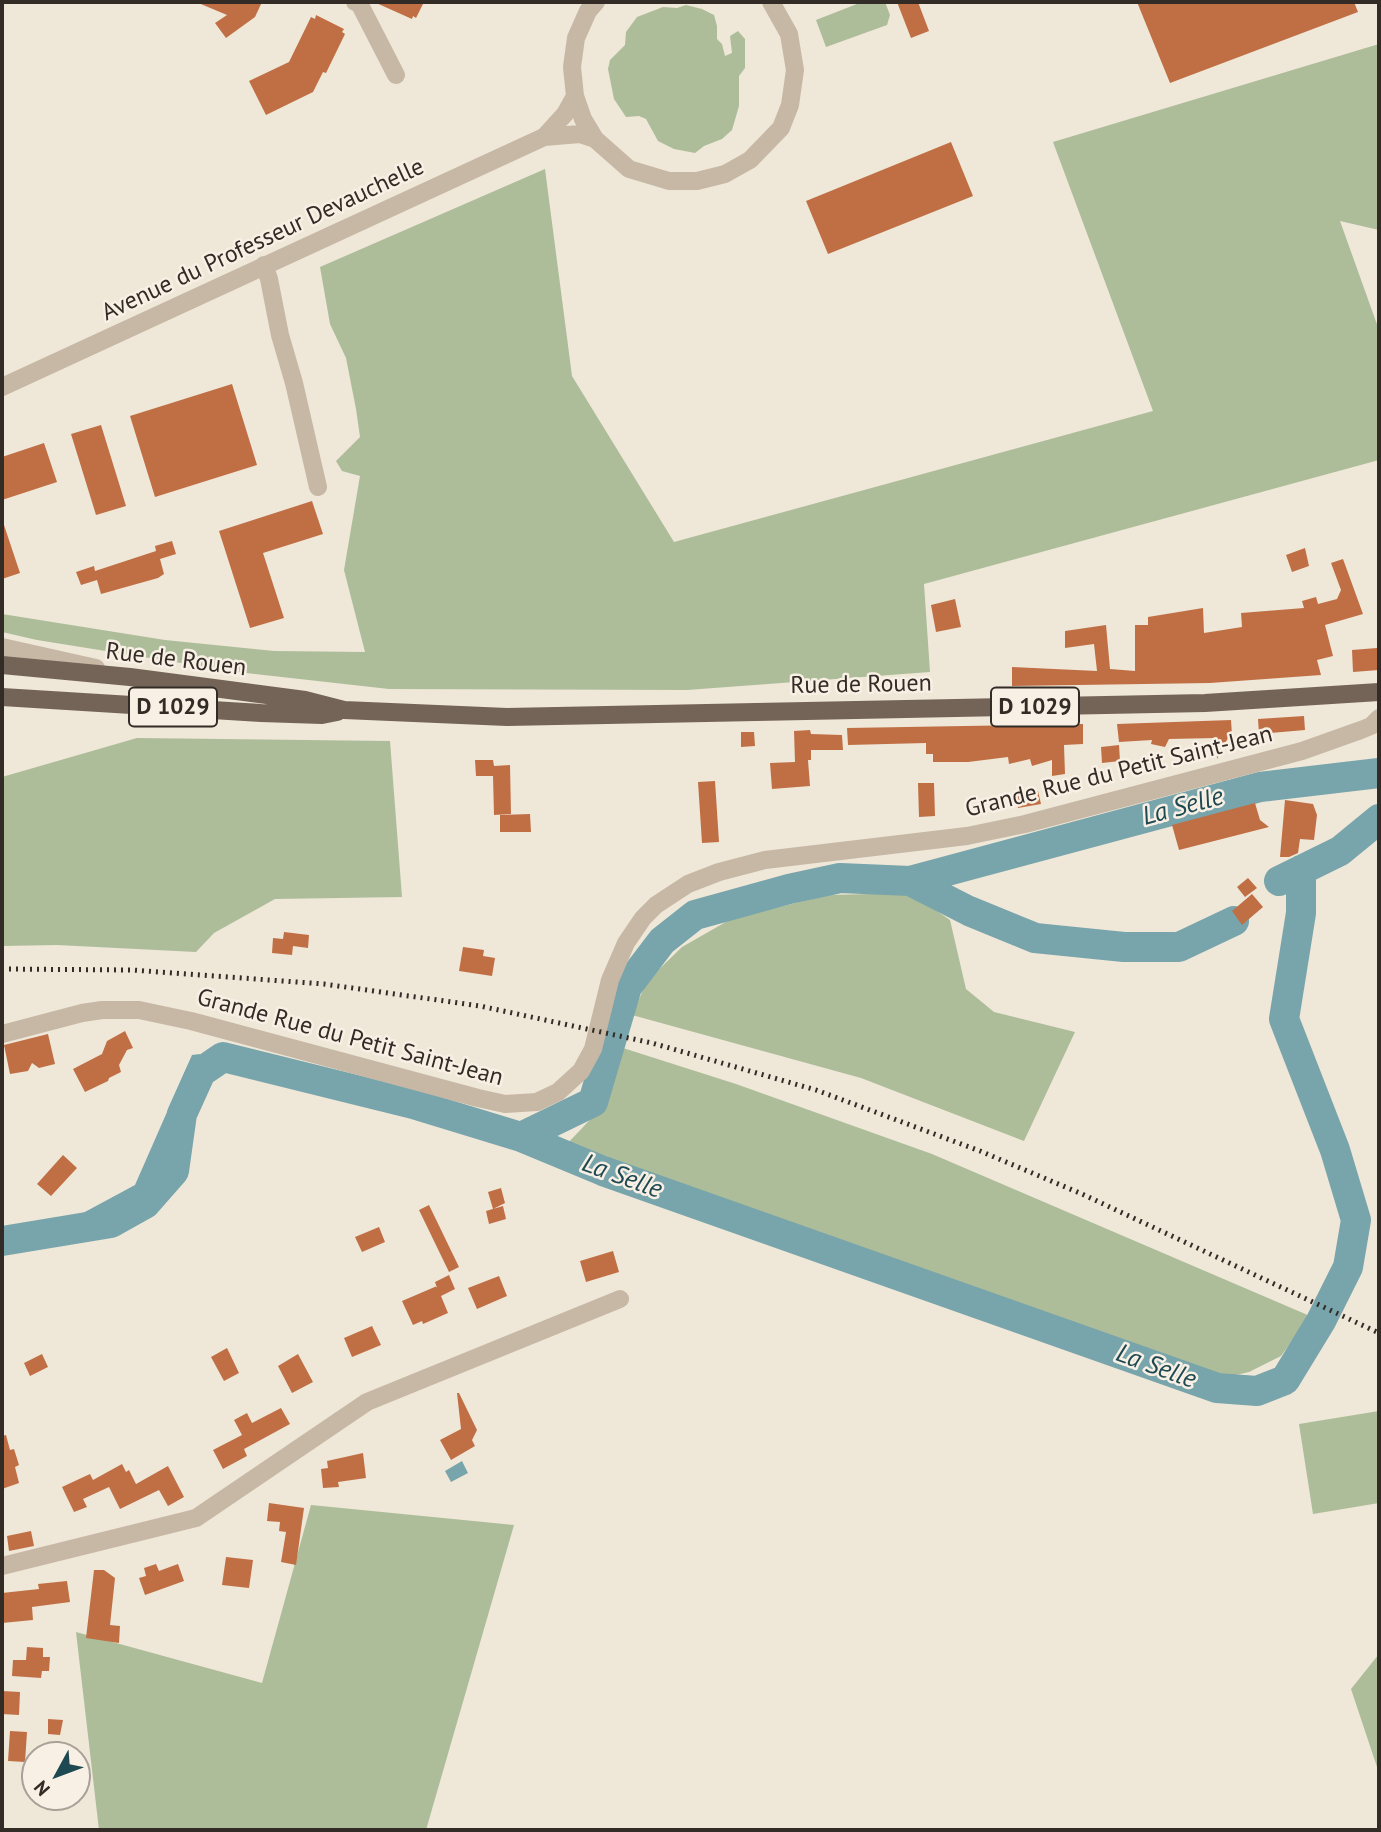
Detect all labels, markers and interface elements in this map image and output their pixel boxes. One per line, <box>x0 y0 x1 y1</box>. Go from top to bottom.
street label: Avenue du Professeur Devauchelle <box>97 152 429 328</box>
street label: Rue de Rouen <box>104 637 248 683</box>
street label: Rue de Rouen <box>790 669 932 701</box>
road number: D 1029 <box>129 688 217 726</box>
road number: D 1029 <box>991 688 1079 726</box>
street label: Grande Rue du Petit Saint-Jean <box>962 720 1276 824</box>
water label: La Selle <box>1139 781 1227 833</box>
street label: Grande Rue du Petit Saint-Jean <box>194 983 506 1093</box>
water label: La Selle <box>578 1148 666 1206</box>
water label: La Selle <box>1112 1338 1200 1396</box>
north arrow <box>21 1741 91 1811</box>
text: N <box>29 1776 55 1801</box>

